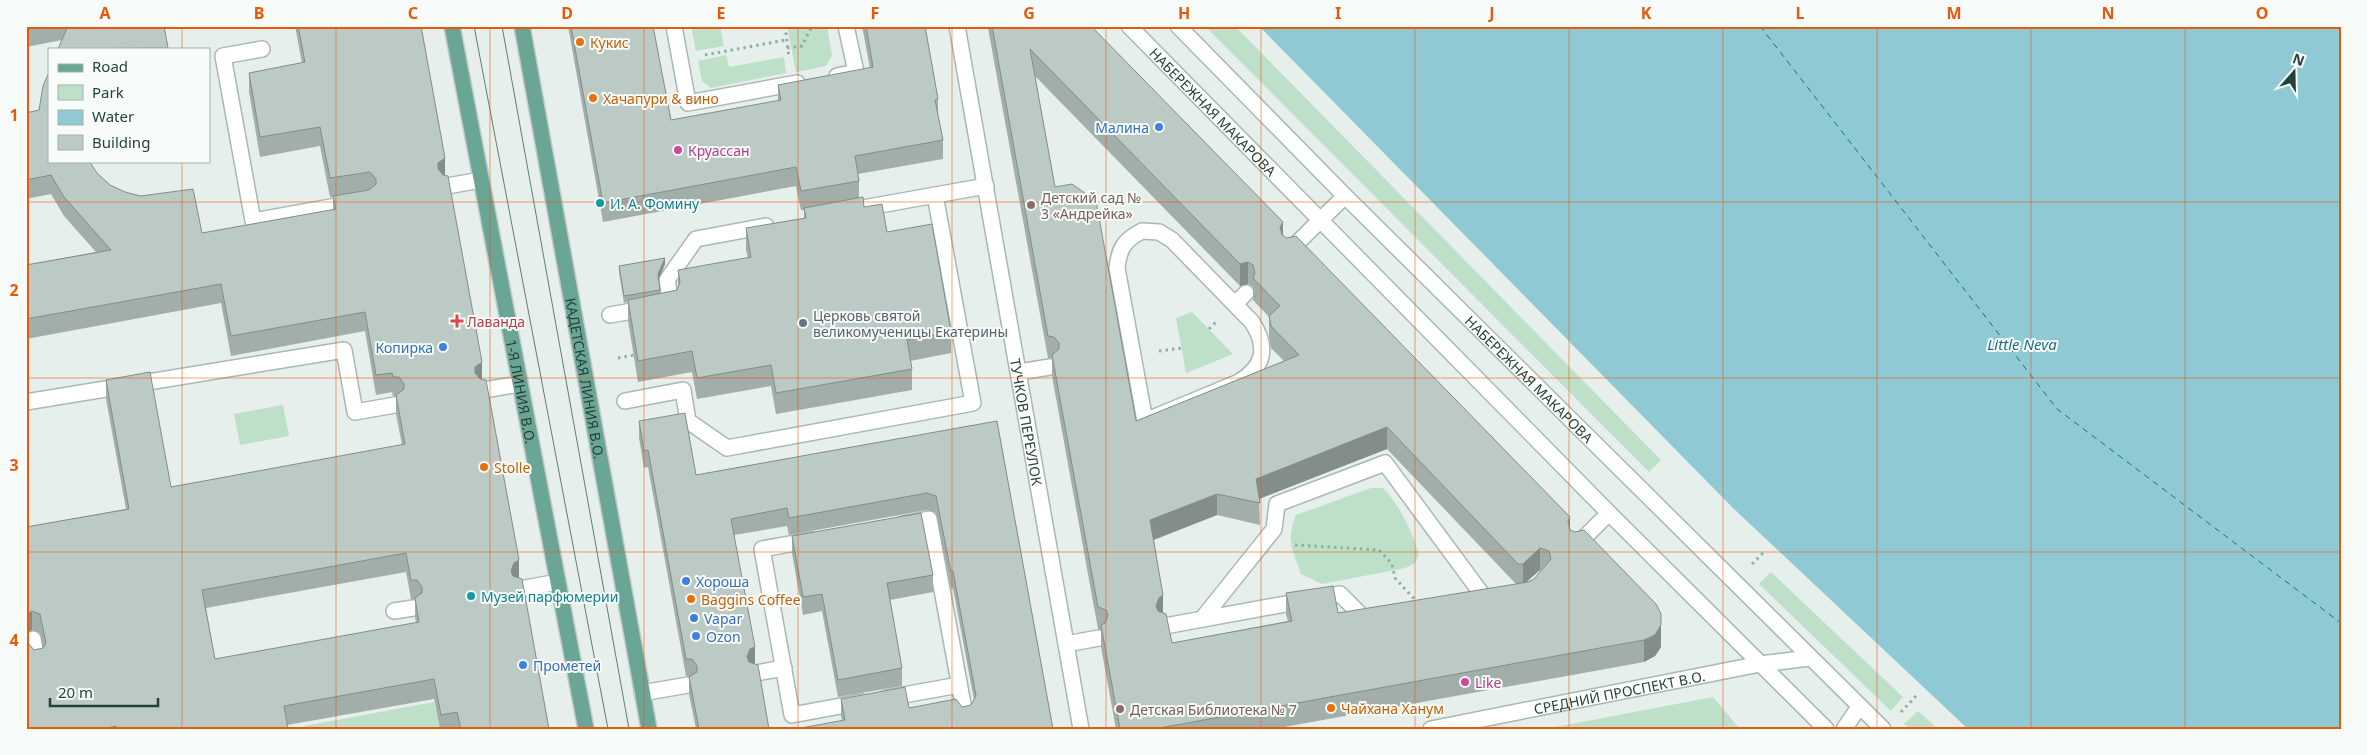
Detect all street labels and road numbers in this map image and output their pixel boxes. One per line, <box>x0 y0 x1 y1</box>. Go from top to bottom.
street label: НАБЕРЕЖНАЯ МАКАРОВА <box>1146 43 1281 180</box>
street label: КАДЕТСКАЯ ЛИНИЯ В.О. <box>562 296 609 460</box>
street label: НАБЕРЕЖНАЯ МАКАРОВА <box>1461 311 1598 446</box>
street label: 1-Я ЛИНИЯ В.О. <box>502 338 541 445</box>
street label: ТУЧКОВ ПЕРЕУЛОК <box>1006 357 1047 487</box>
street label: СРЕДНИЙ ПРОСПЕКТ В.О. <box>1532 666 1707 718</box>

